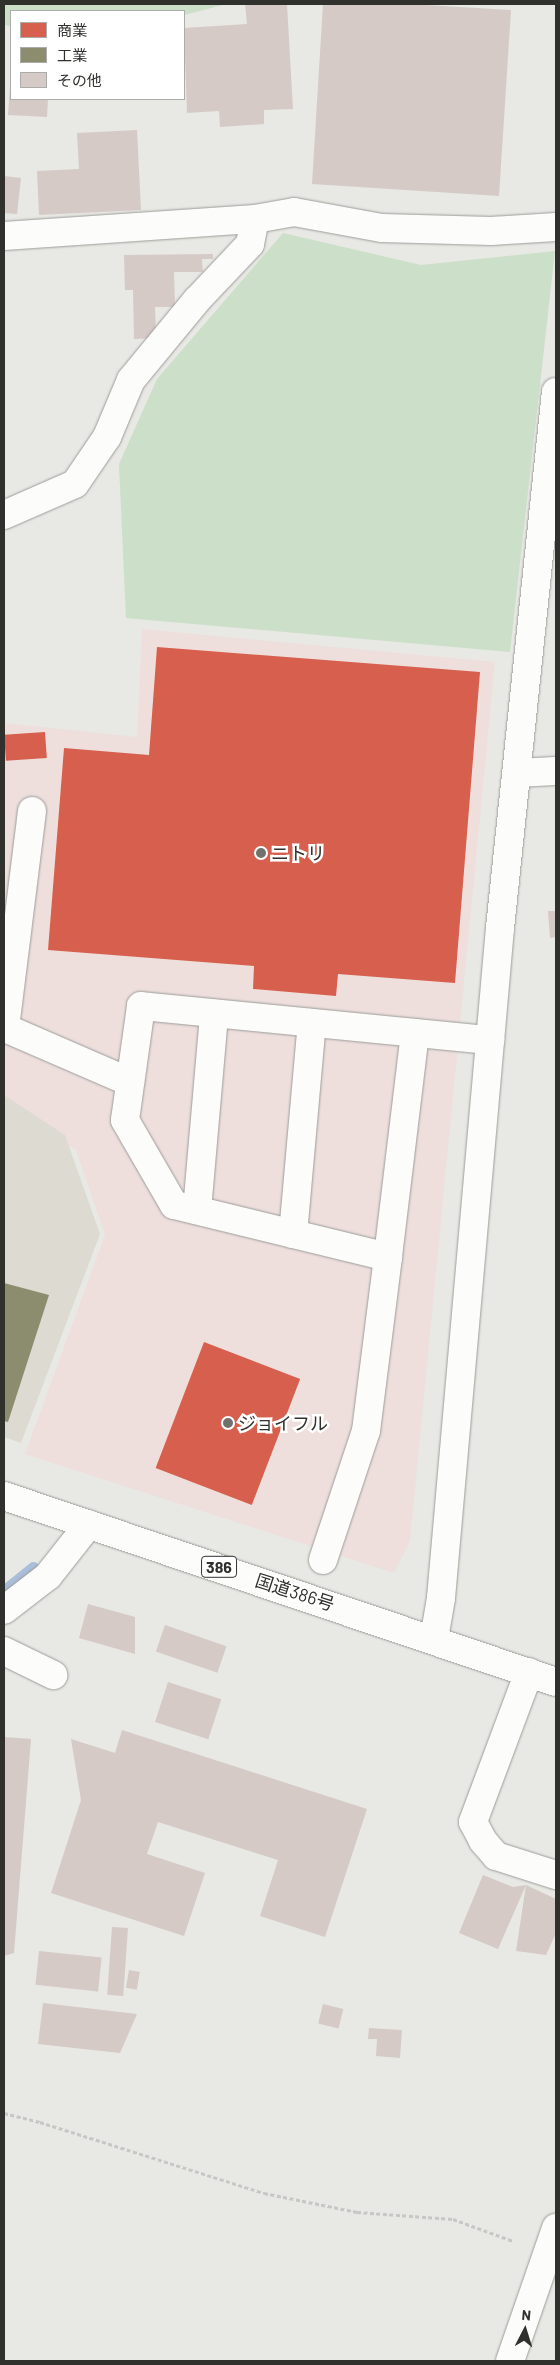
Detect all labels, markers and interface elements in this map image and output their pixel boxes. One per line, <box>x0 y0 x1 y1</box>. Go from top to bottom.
legend <box>10 10 185 100</box>
text: 商業 <box>57 21 87 39</box>
text: 工業 <box>57 46 87 64</box>
text: その他 <box>57 71 102 89</box>
place label: ニトリ <box>271 842 325 864</box>
marker: ニトリ <box>255 847 267 859</box>
place label: ジョイフル <box>238 1412 328 1434</box>
marker: ジョイフル <box>222 1417 234 1429</box>
road number: 386 <box>200 1554 238 1580</box>
street label: 国道386号 <box>253 1569 337 1615</box>
north arrow <box>500 2305 550 2355</box>
text: N <box>521 2306 532 2323</box>

